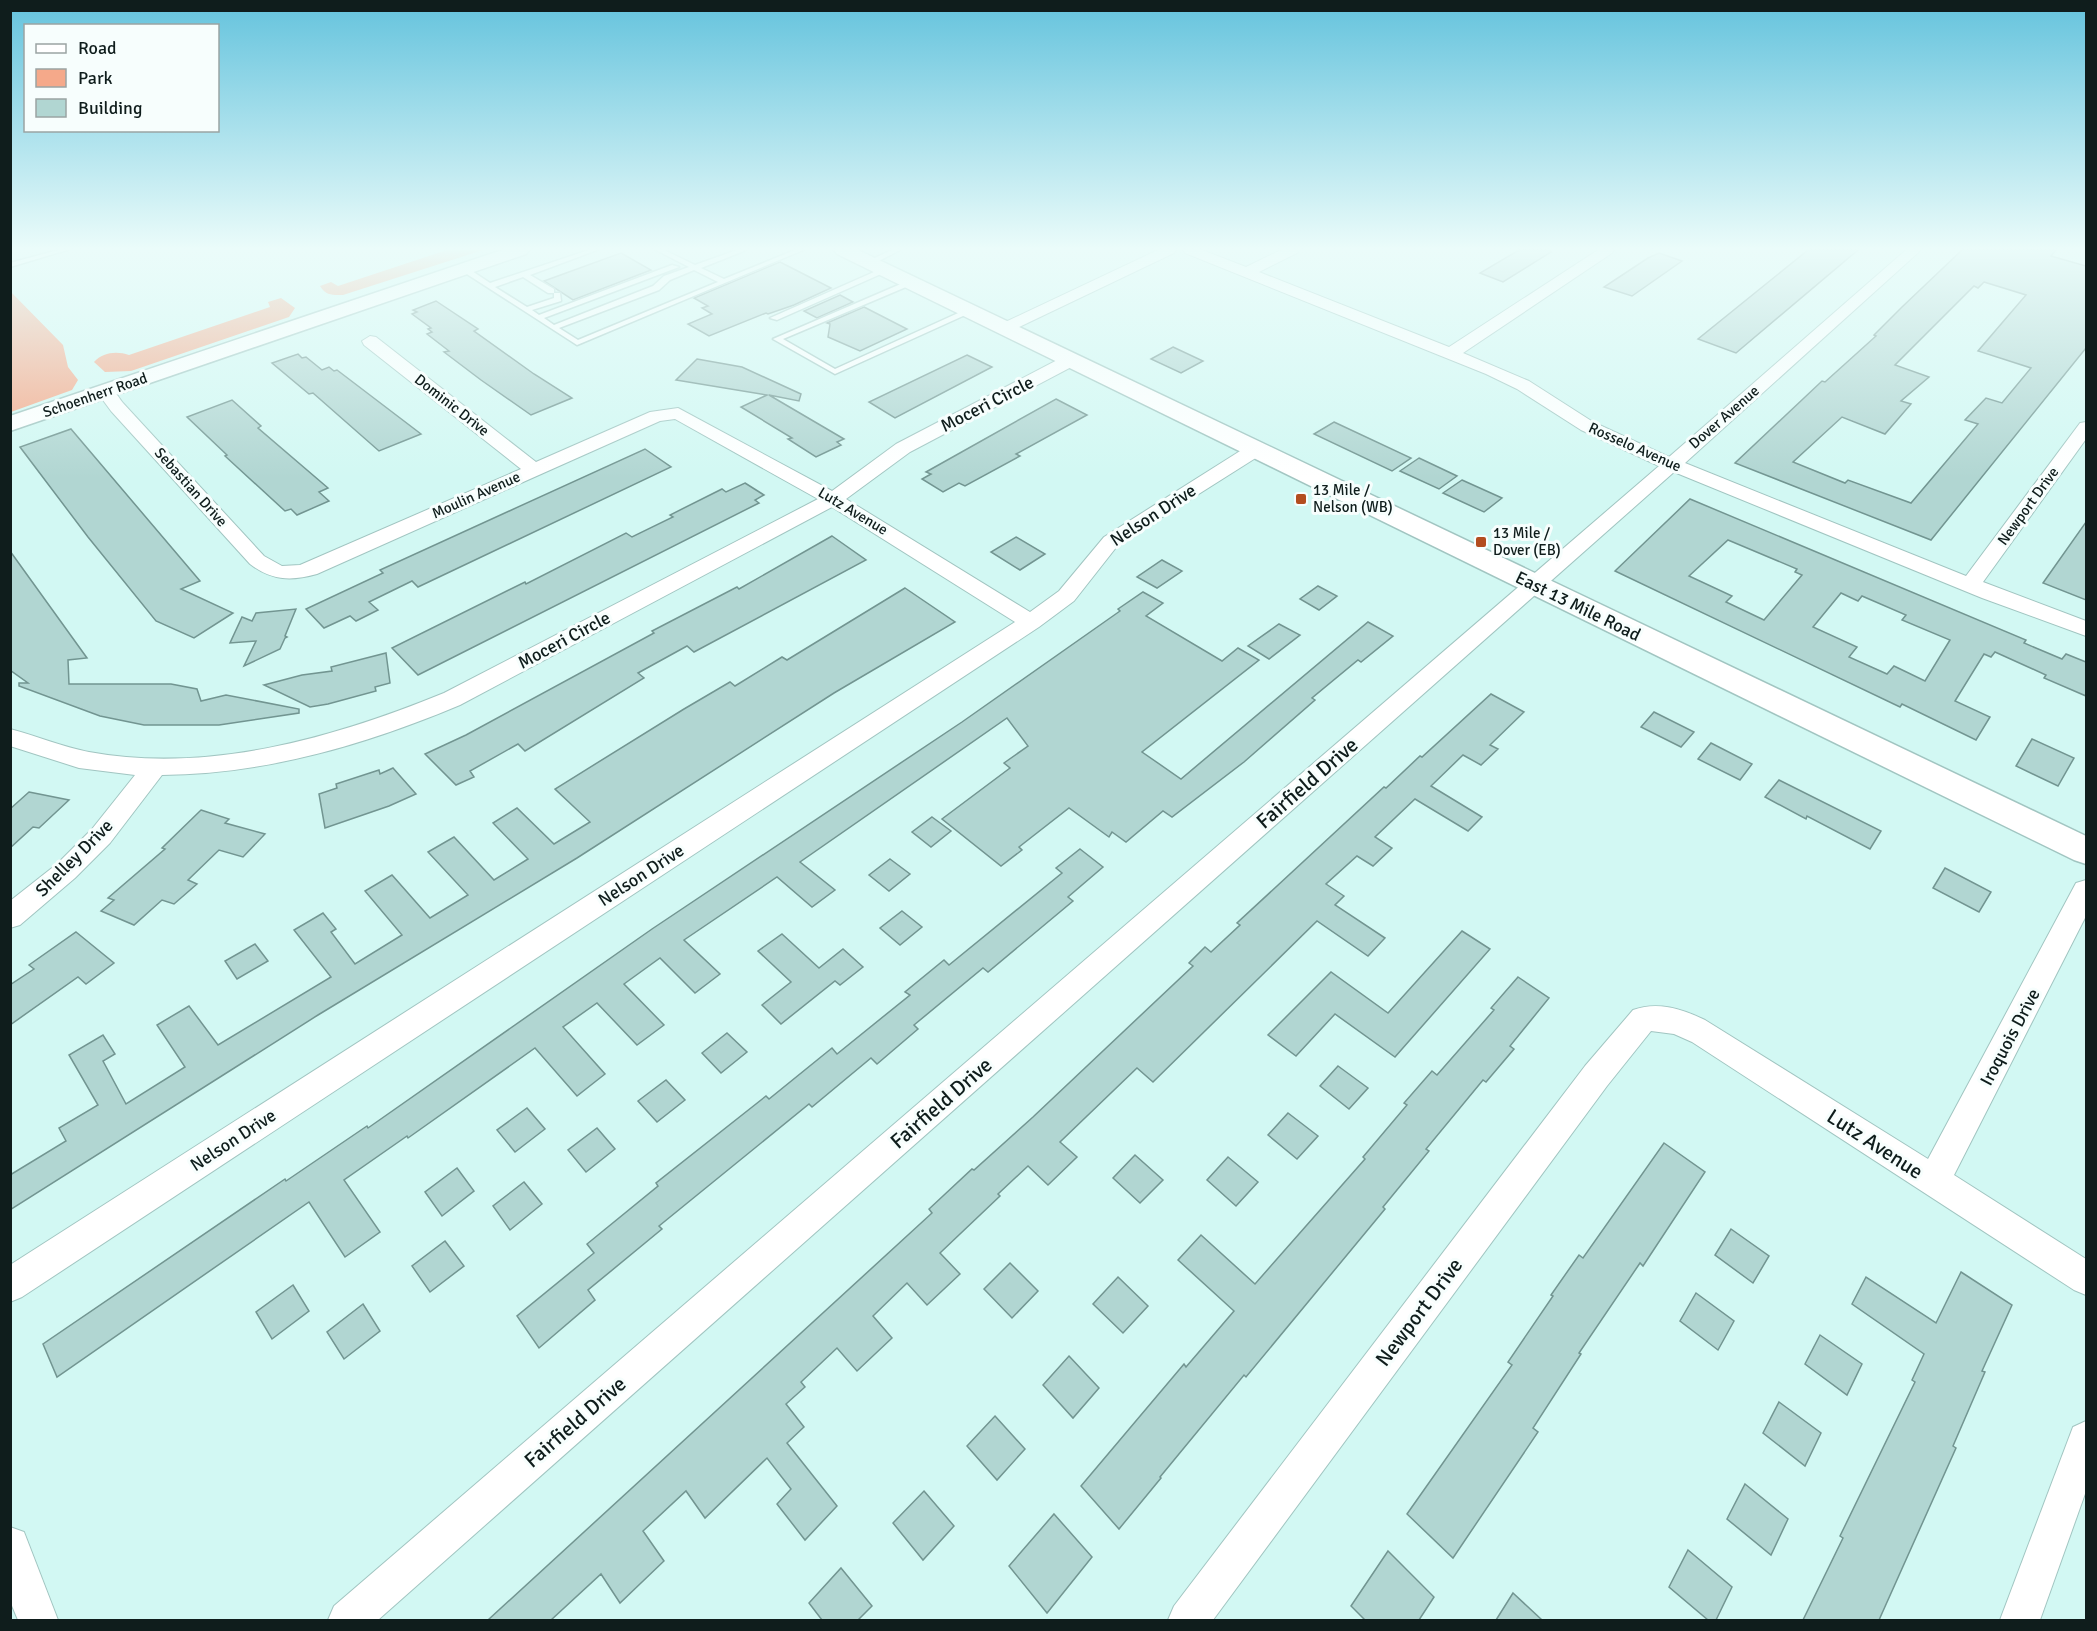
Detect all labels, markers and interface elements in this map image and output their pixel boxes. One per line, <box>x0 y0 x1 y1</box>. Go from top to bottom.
legend <box>24 24 219 132</box>
text: Road <box>78 37 117 59</box>
text: Park <box>78 67 113 89</box>
text: Building <box>78 97 142 119</box>
street label: Schoenherr Road <box>40 369 150 421</box>
street label: Dominic Drive <box>411 370 493 440</box>
street label: Moceri Circle <box>937 371 1037 437</box>
street label: Dover Avenue <box>1685 382 1763 452</box>
street label: Rosselo Avenue <box>1586 419 1684 475</box>
street label: Sebastian Drive <box>151 444 231 530</box>
street label: Newport Drive <box>1994 463 2062 549</box>
street label: Moulin Avenue <box>429 467 523 523</box>
street label: Nelson Drive <box>1106 479 1200 551</box>
place label: 13 Mile / Nelson (WB) <box>1313 481 1393 516</box>
street label: Lutz Avenue <box>815 483 891 539</box>
marker: 13 Mile / Nelson (WB) <box>1294 492 1308 506</box>
place label: 13 Mile / Dover (EB) <box>1493 524 1561 559</box>
marker: 13 Mile / Dover (EB) <box>1474 535 1488 549</box>
street label: East 13 Mile Road <box>1512 566 1644 646</box>
street label: Moceri Circle <box>514 606 614 674</box>
street label: Fairfield Drive <box>1251 732 1363 834</box>
street label: Shelley Drive <box>31 815 117 901</box>
street label: Nelson Drive <box>594 839 688 911</box>
street label: Iroquois Drive <box>1975 985 2045 1089</box>
street label: Fairfield Drive <box>885 1052 997 1154</box>
street label: Lutz Avenue <box>1822 1103 1928 1185</box>
street label: Nelson Drive <box>186 1104 280 1176</box>
street label: Newport Drive <box>1370 1253 1468 1371</box>
street label: Fairfield Drive <box>519 1371 631 1473</box>

